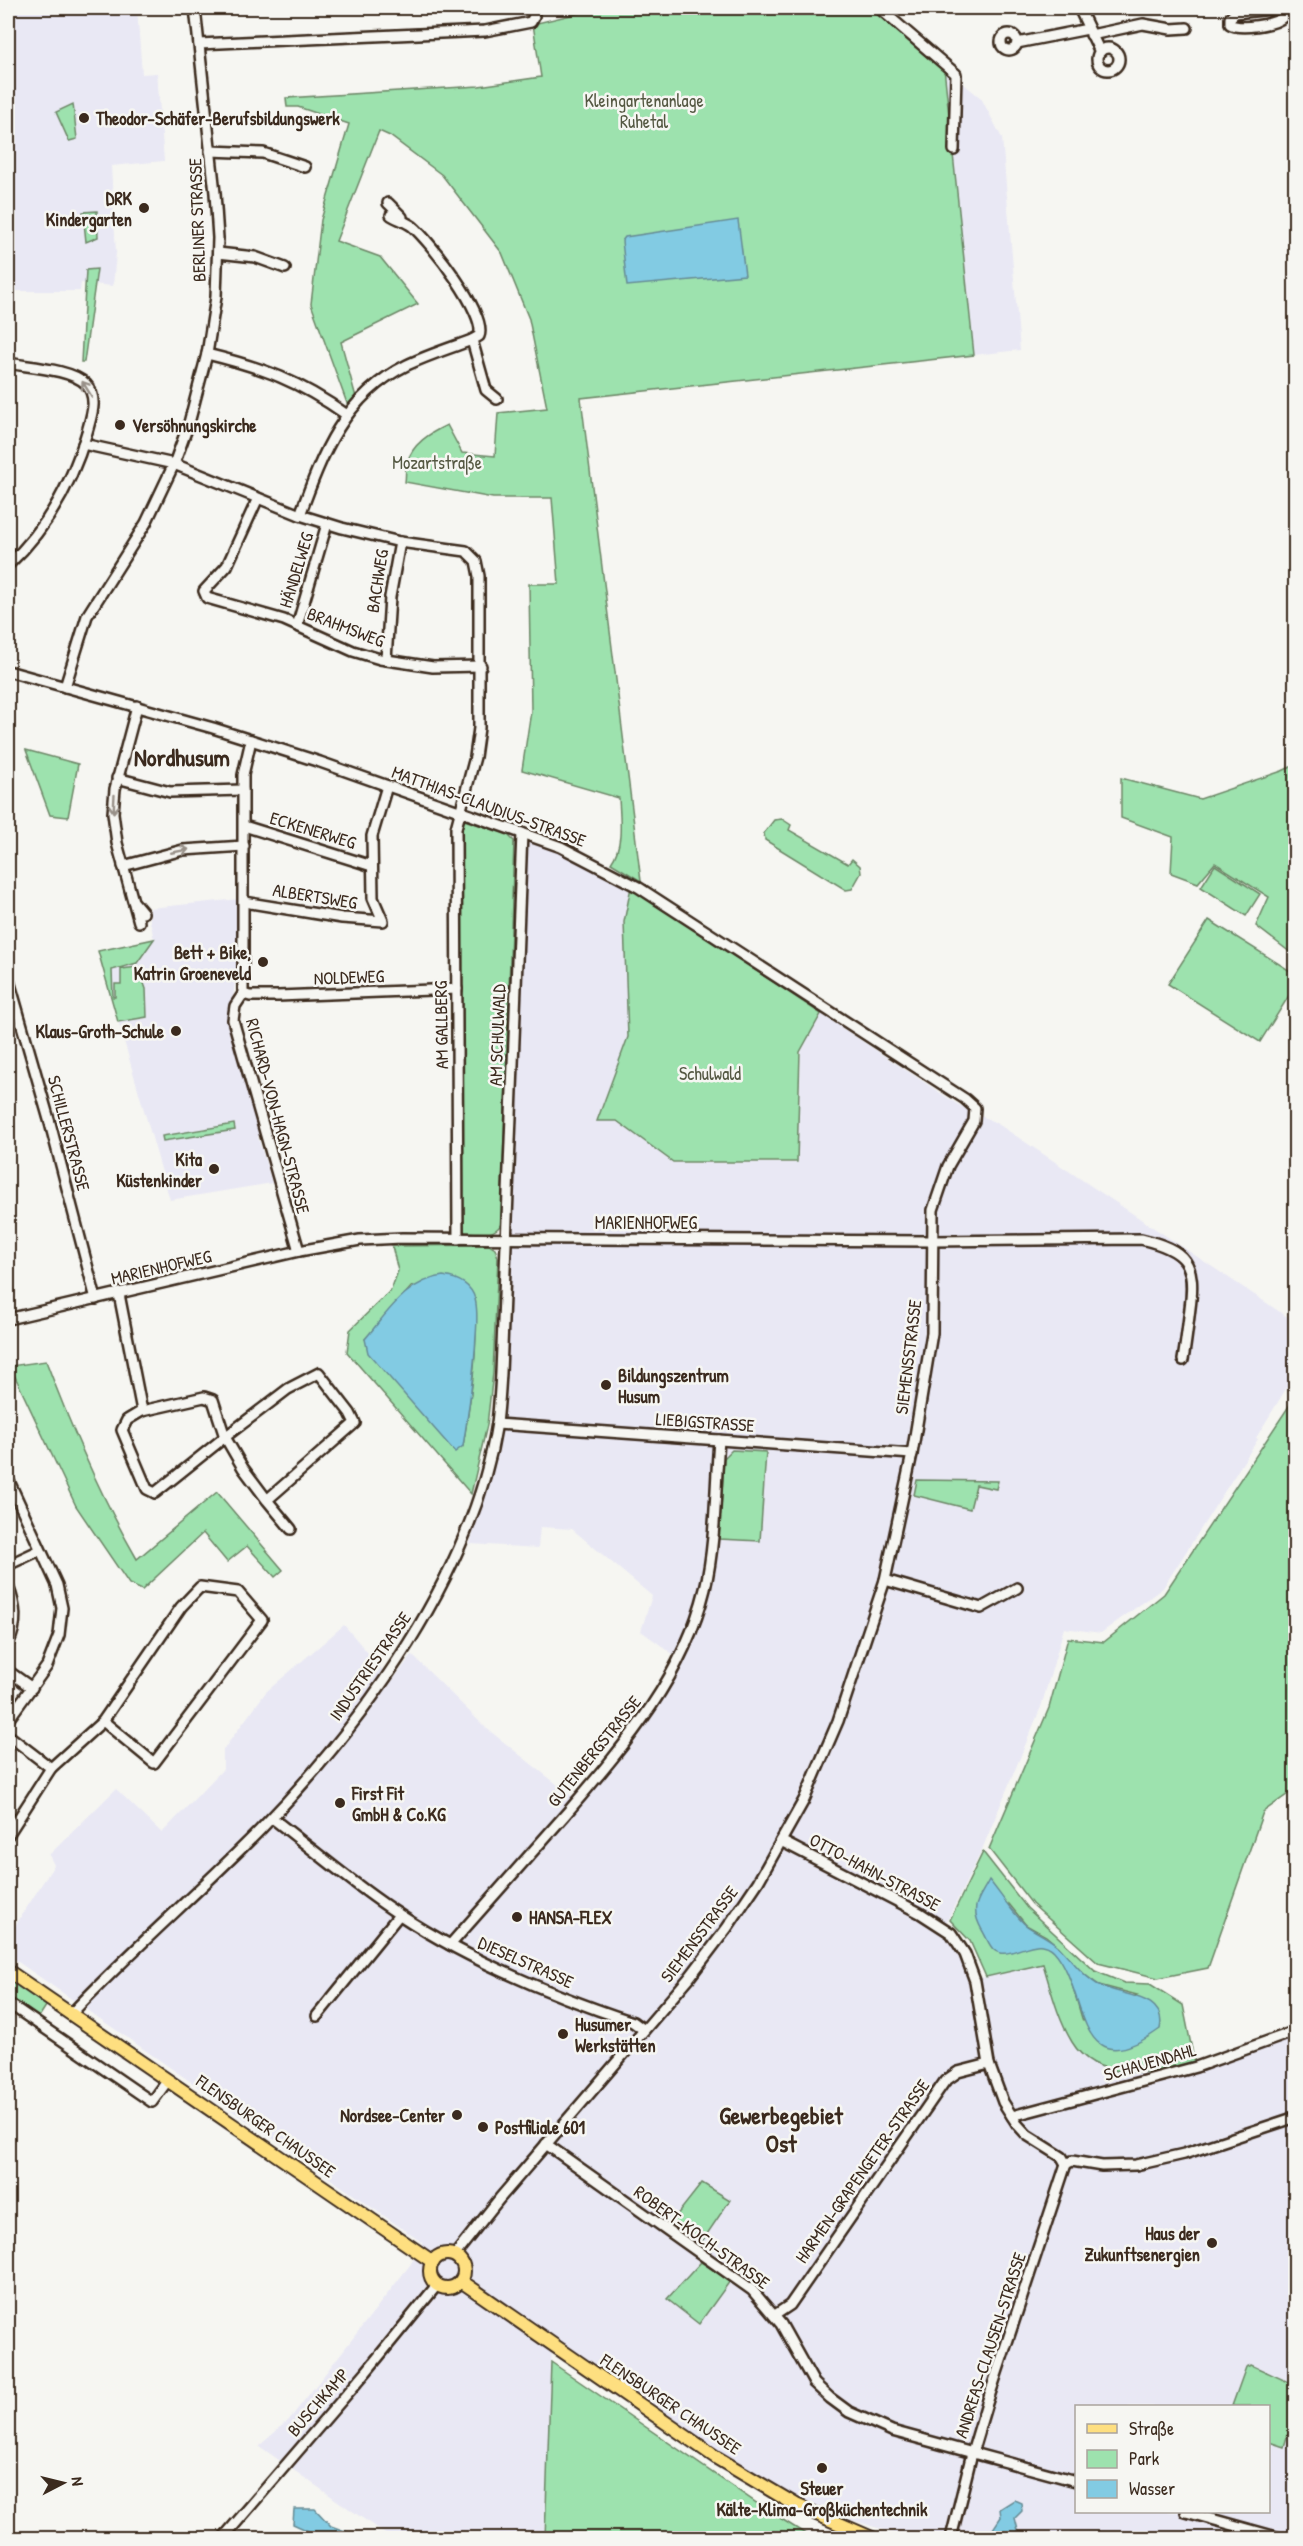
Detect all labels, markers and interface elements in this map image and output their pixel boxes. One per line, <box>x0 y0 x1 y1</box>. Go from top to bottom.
park label: Kleingartenanlage Ruhetal <box>584 88 704 134</box>
place label: Theodor-Schäfer-Berufsbildungswerk <box>95 106 340 132</box>
marker: Theodor-Schäfer-Berufsbildungswerk <box>77 111 91 125</box>
street label: BERLINER STRASSE <box>182 157 212 282</box>
place label: DRK Kindergarten <box>46 186 133 233</box>
marker: DRK Kindergarten <box>137 201 151 215</box>
one-way arrow <box>81 380 94 397</box>
place label: Versöhnungskirche <box>132 413 257 439</box>
marker: Versöhnungskirche <box>113 418 127 432</box>
park label: Mozartstraße <box>392 450 482 475</box>
street label: HÄNDELWEG <box>273 529 319 611</box>
street label: BACHWEG <box>360 547 394 615</box>
street label: BRAHMSWEG <box>304 601 389 653</box>
district label: Nordhusum <box>134 741 230 773</box>
street label: MATTHIAS-CLAUDIUS-STRASSE <box>388 759 590 853</box>
one-way arrow <box>108 793 119 813</box>
street label: ECKENERWEG <box>267 805 359 855</box>
one-way arrow <box>170 845 189 856</box>
street label: ALBERTSWEG <box>271 877 359 915</box>
place label: Bett + Bike, Katrin Groeneveld <box>134 940 251 986</box>
marker: Bett + Bike, Katrin Groeneveld <box>256 955 270 969</box>
street label: NOLDEWEG <box>313 963 385 991</box>
street label: AM GALLBERG <box>428 980 454 1069</box>
street label: AM SCHULWALD <box>483 983 511 1086</box>
street label: RICHARD-VON-HAGN-STRASSE <box>240 1016 316 1216</box>
place label: Klaus-Groth-Schule <box>36 1019 165 1044</box>
marker: Klaus-Groth-Schule <box>169 1024 183 1038</box>
park label: Schulwald <box>679 1061 741 1086</box>
street label: SCHILLERSTRASSE <box>42 1073 96 1193</box>
place label: Kita Küstenkinder <box>116 1147 203 1193</box>
marker: Kita Küstenkinder <box>207 1162 221 1176</box>
street label: MARIENHOFWEG <box>595 1210 698 1235</box>
street label: MARIENHOFWEG <box>108 1243 214 1291</box>
street label: SIEMENSSTRASSE <box>889 1298 927 1416</box>
place label: Bildungszentrum Husum <box>618 1363 729 1409</box>
marker: Bildungszentrum Husum <box>599 1378 613 1392</box>
street label: LIEBIGSTRASSE <box>655 1406 755 1438</box>
street label: INDUSTRIESTRASSE <box>323 1607 417 1725</box>
street label: GUTENBERGSTRASSE <box>541 1690 647 1812</box>
place label: First Fit GmbH & Co.KG <box>351 1781 446 1827</box>
marker: First Fit GmbH & Co.KG <box>333 1796 347 1810</box>
street label: OTTO-HAHN-STRASSE <box>805 1827 945 1917</box>
street label: SIEMENSSTRASSE <box>654 1880 744 1987</box>
place label: HANSA-FLEX <box>529 1905 613 1930</box>
marker: HANSA-FLEX <box>510 1910 524 1924</box>
street label: DIESELSTRASSE <box>474 1930 578 1994</box>
place label: Husumer Werkstätten <box>575 2012 656 2058</box>
marker: Husumer Werkstätten <box>556 2027 570 2041</box>
street label: SCHAUENDAHL <box>1101 2037 1199 2087</box>
street label: FLENSBURGER CHAUSSEE <box>191 2068 341 2184</box>
street label: HARMEN-GRAPENGETER-STRASSE <box>789 2074 935 2268</box>
district label: Gewerbegebiet Ost <box>719 2099 844 2159</box>
place label: Nordsee-Center <box>340 2103 445 2128</box>
marker: Nordsee-Center <box>450 2108 464 2122</box>
place label: Postfiliale 601 <box>495 2115 585 2140</box>
marker: Postfiliale 601 <box>476 2120 490 2134</box>
street label: ROBERT-KOCH-STRASSE <box>629 2179 775 2295</box>
place label: Haus der Zukunftsenergien <box>1085 2221 1200 2268</box>
marker: Haus der Zukunftsenergien <box>1205 2236 1219 2250</box>
street label: ANDREAS-CLAUSEN-STRASSE <box>948 2249 1032 2441</box>
street label: FLENSBURGER CHAUSSEE <box>595 2347 746 2460</box>
street label: BUSCHKAMP <box>281 2362 355 2442</box>
legend <box>1075 2405 1270 2513</box>
text: Straße <box>1129 2416 1174 2441</box>
text: Park <box>1129 2446 1160 2471</box>
north arrow <box>33 2453 93 2513</box>
marker: Steuer Kälte-Klima-Großküchentechnik <box>815 2461 829 2475</box>
text: N <box>66 2476 89 2487</box>
place label: Steuer Kälte-Klima-Großküchentechnik <box>716 2476 928 2523</box>
text: Wasser <box>1129 2476 1175 2501</box>

